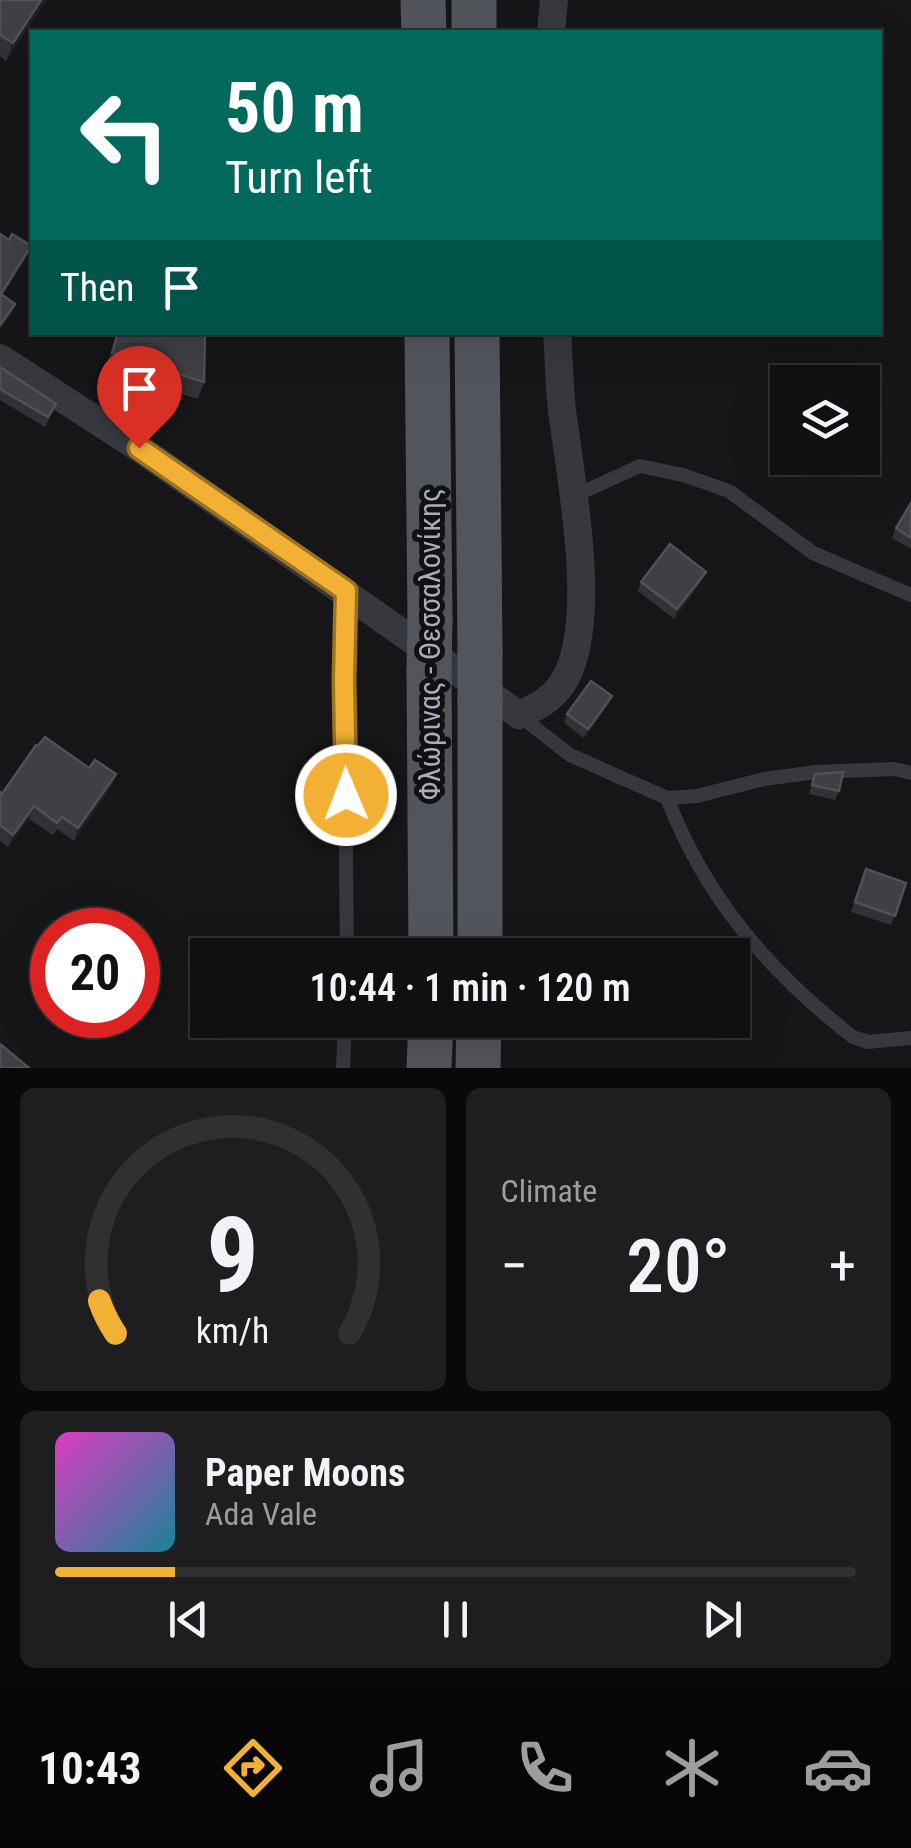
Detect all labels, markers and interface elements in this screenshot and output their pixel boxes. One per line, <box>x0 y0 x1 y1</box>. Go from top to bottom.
text: 50 m <box>225 67 364 149</box>
icon: left <box>60 70 190 200</box>
text: Turn left <box>225 151 373 204</box>
icon: arrive <box>154 260 209 315</box>
text: Then <box>60 266 134 310</box>
pin <box>97 346 182 449</box>
icon: arrive <box>112 361 167 416</box>
map controls <box>770 365 880 475</box>
button: layers <box>770 365 880 475</box>
street label: Φλώρινας - Θεσσαλονίκης <box>412 488 447 800</box>
position arrow <box>294 743 398 847</box>
speed limit sign: 20 <box>30 908 160 1038</box>
text: 10:44 · 1 min · 120 m <box>310 966 630 1010</box>
text: Climate <box>501 1172 597 1210</box>
text: 9 <box>206 1195 259 1316</box>
text: 20° <box>626 1222 731 1310</box>
text: − <box>501 1234 528 1298</box>
text: + <box>829 1234 856 1298</box>
text: km/h <box>196 1310 270 1352</box>
text: Paper Moons <box>205 1451 405 1495</box>
text: Ada Vale <box>205 1495 317 1533</box>
icon: previous <box>161 1592 216 1647</box>
icon: pause <box>428 1592 483 1647</box>
icon: next <box>695 1592 750 1647</box>
icon: directions <box>218 1733 288 1803</box>
icon: music <box>364 1733 434 1803</box>
icon: phone <box>510 1733 580 1803</box>
icon: climate <box>657 1733 727 1803</box>
icon: car <box>803 1733 873 1803</box>
text: 10:43 <box>38 1742 141 1795</box>

